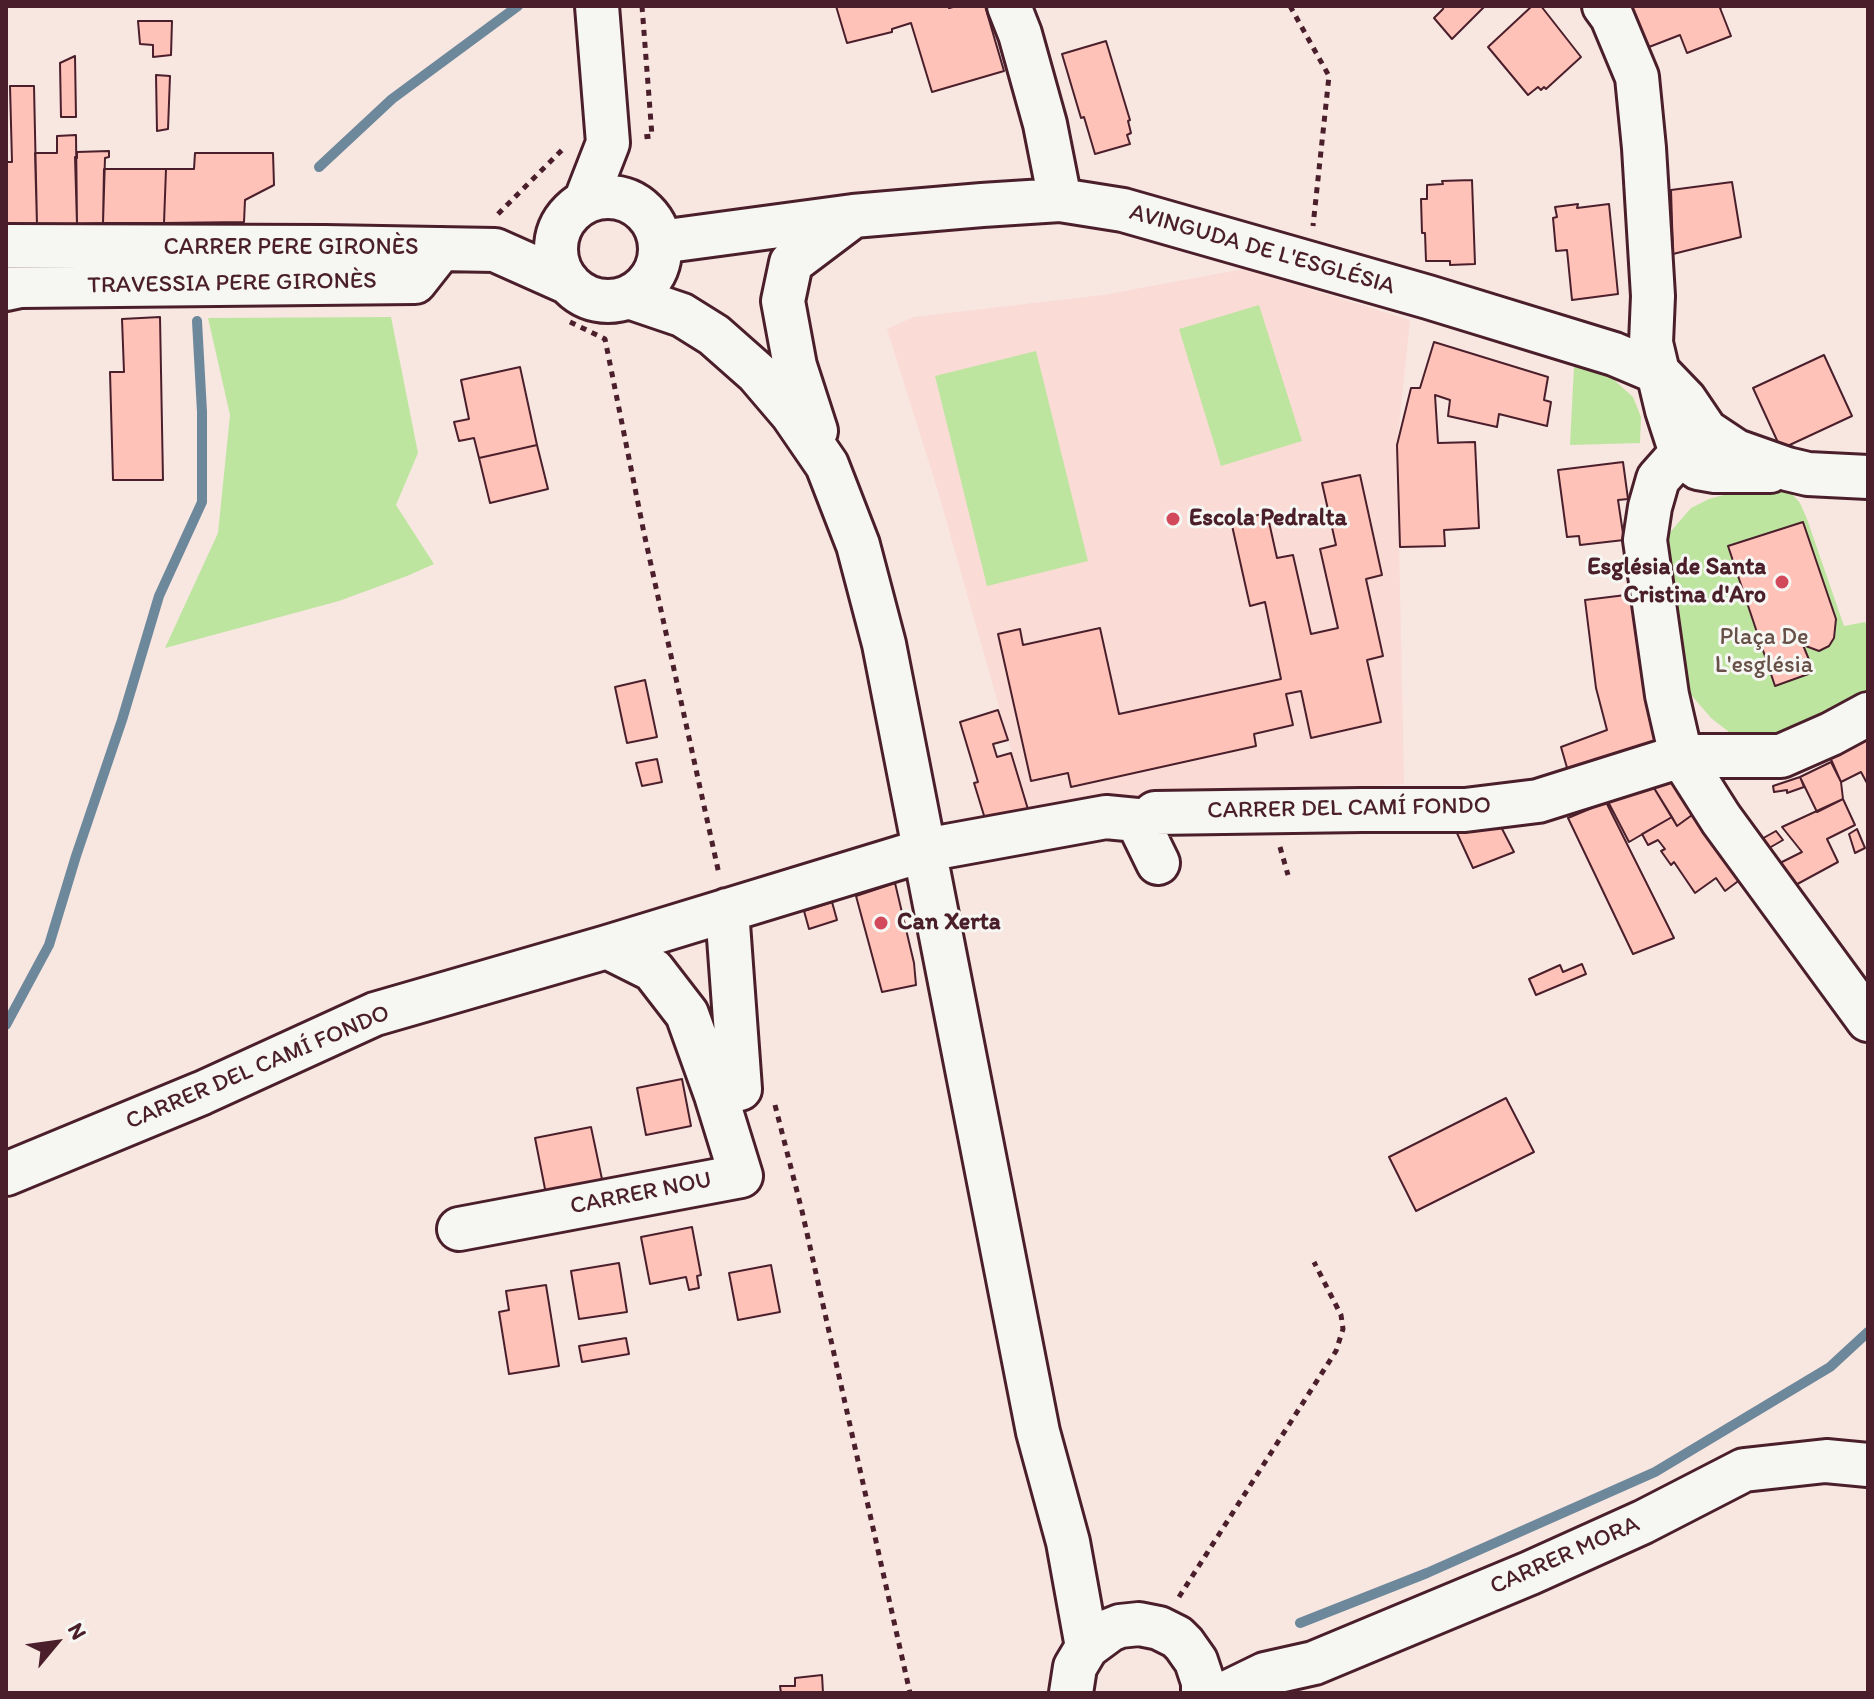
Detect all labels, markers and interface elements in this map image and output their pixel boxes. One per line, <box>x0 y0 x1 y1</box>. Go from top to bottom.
street label: AVINGUDA DE L'ESGLÉSIA <box>1126 198 1398 302</box>
street label: CARRER PERE GIRONÈS <box>163 234 419 262</box>
street label: TRAVESSIA PERE GIRONÈS <box>87 267 377 301</box>
place label: Escola Pedralta <box>1189 505 1347 533</box>
marker: Escola Pedralta <box>1164 510 1182 528</box>
place label: Església de Santa Cristina d'Aro <box>1587 554 1766 610</box>
marker: Església de Santa Cristina d'Aro <box>1773 573 1791 591</box>
park label: Plaça De L'església <box>1715 624 1813 680</box>
street label: CARRER DEL CAMÍ FONDO <box>1207 792 1491 826</box>
place label: Can Xerta <box>897 909 1001 937</box>
marker: Can Xerta <box>872 914 890 932</box>
street label: CARRER DEL CAMÍ FONDO <box>122 999 394 1137</box>
street label: CARRER NOU <box>568 1166 714 1222</box>
street label: CARRER MORA <box>1486 1510 1644 1602</box>
north arrow <box>16 1603 96 1683</box>
text: N <box>62 1618 93 1644</box>

